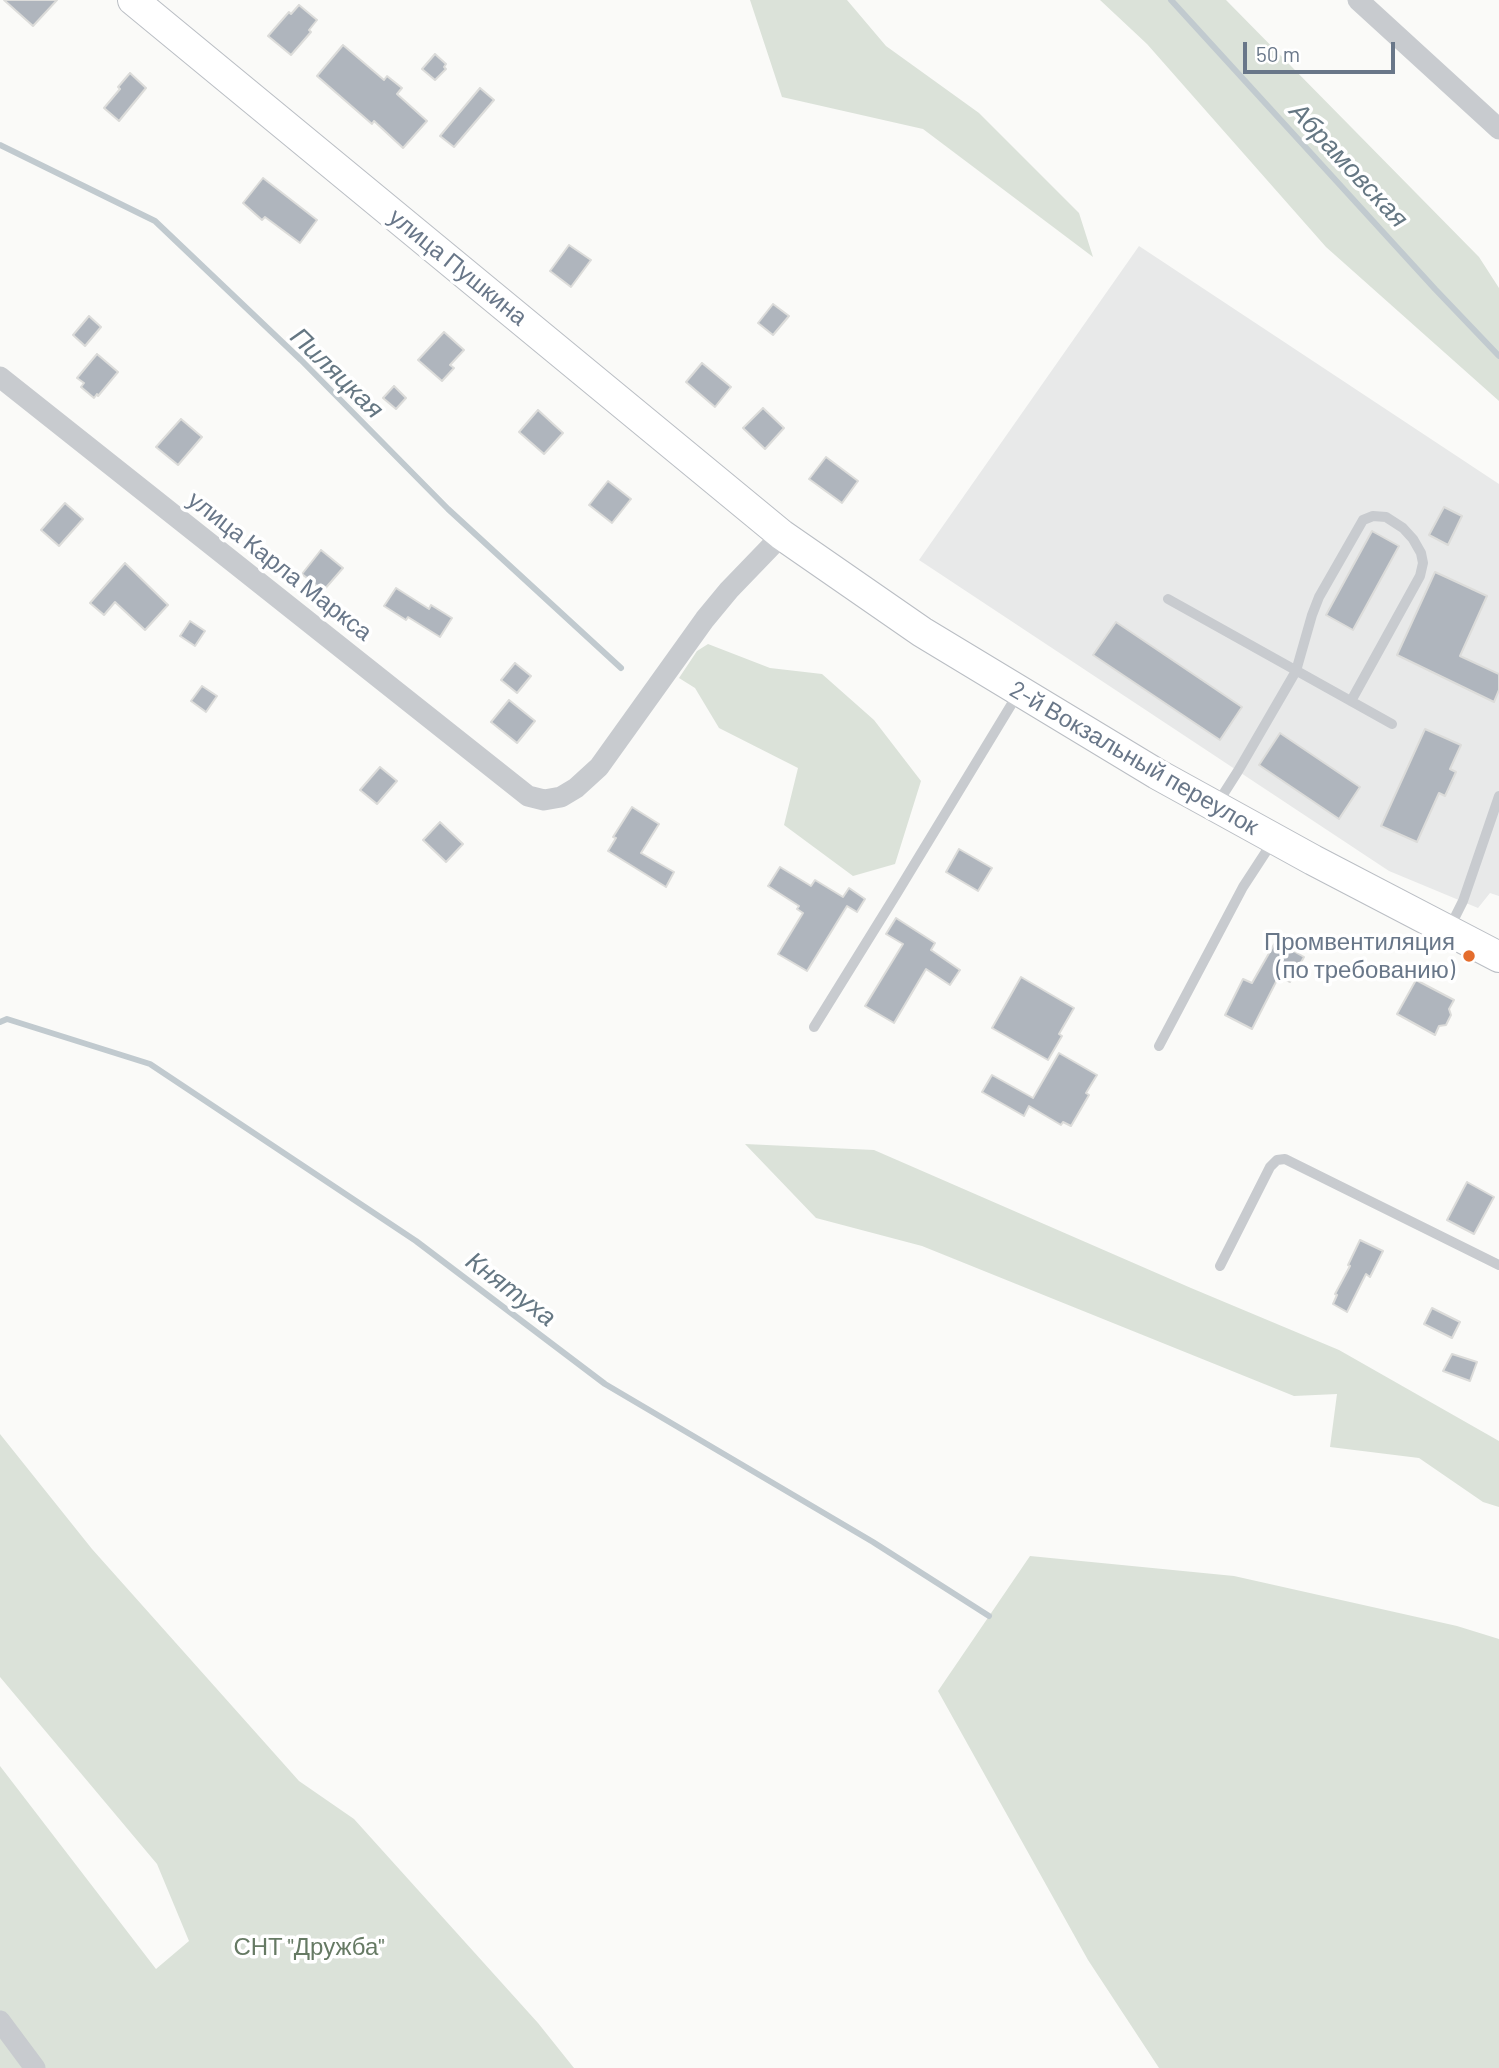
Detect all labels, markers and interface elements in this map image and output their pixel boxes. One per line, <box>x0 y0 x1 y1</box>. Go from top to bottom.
scale bar <box>1247 28 1399 72</box>
text: 50 m <box>1256 41 1300 66</box>
water label: Абрамовская <box>1283 96 1415 234</box>
street label: улица Пушкина <box>383 202 533 332</box>
water label: Пиляцкая <box>284 321 390 425</box>
street label: улица Карла Маркса <box>182 485 378 647</box>
street label: 2-й Вокзальный переулок <box>1004 675 1264 841</box>
place label: Промвентиляция (по требованию) <box>1264 928 1455 984</box>
marker: Промвентиляция (по требованию) <box>1461 948 1477 964</box>
water label: Княтуха <box>460 1245 562 1333</box>
park label: СНТ "Дружба" <box>233 1933 385 1961</box>

